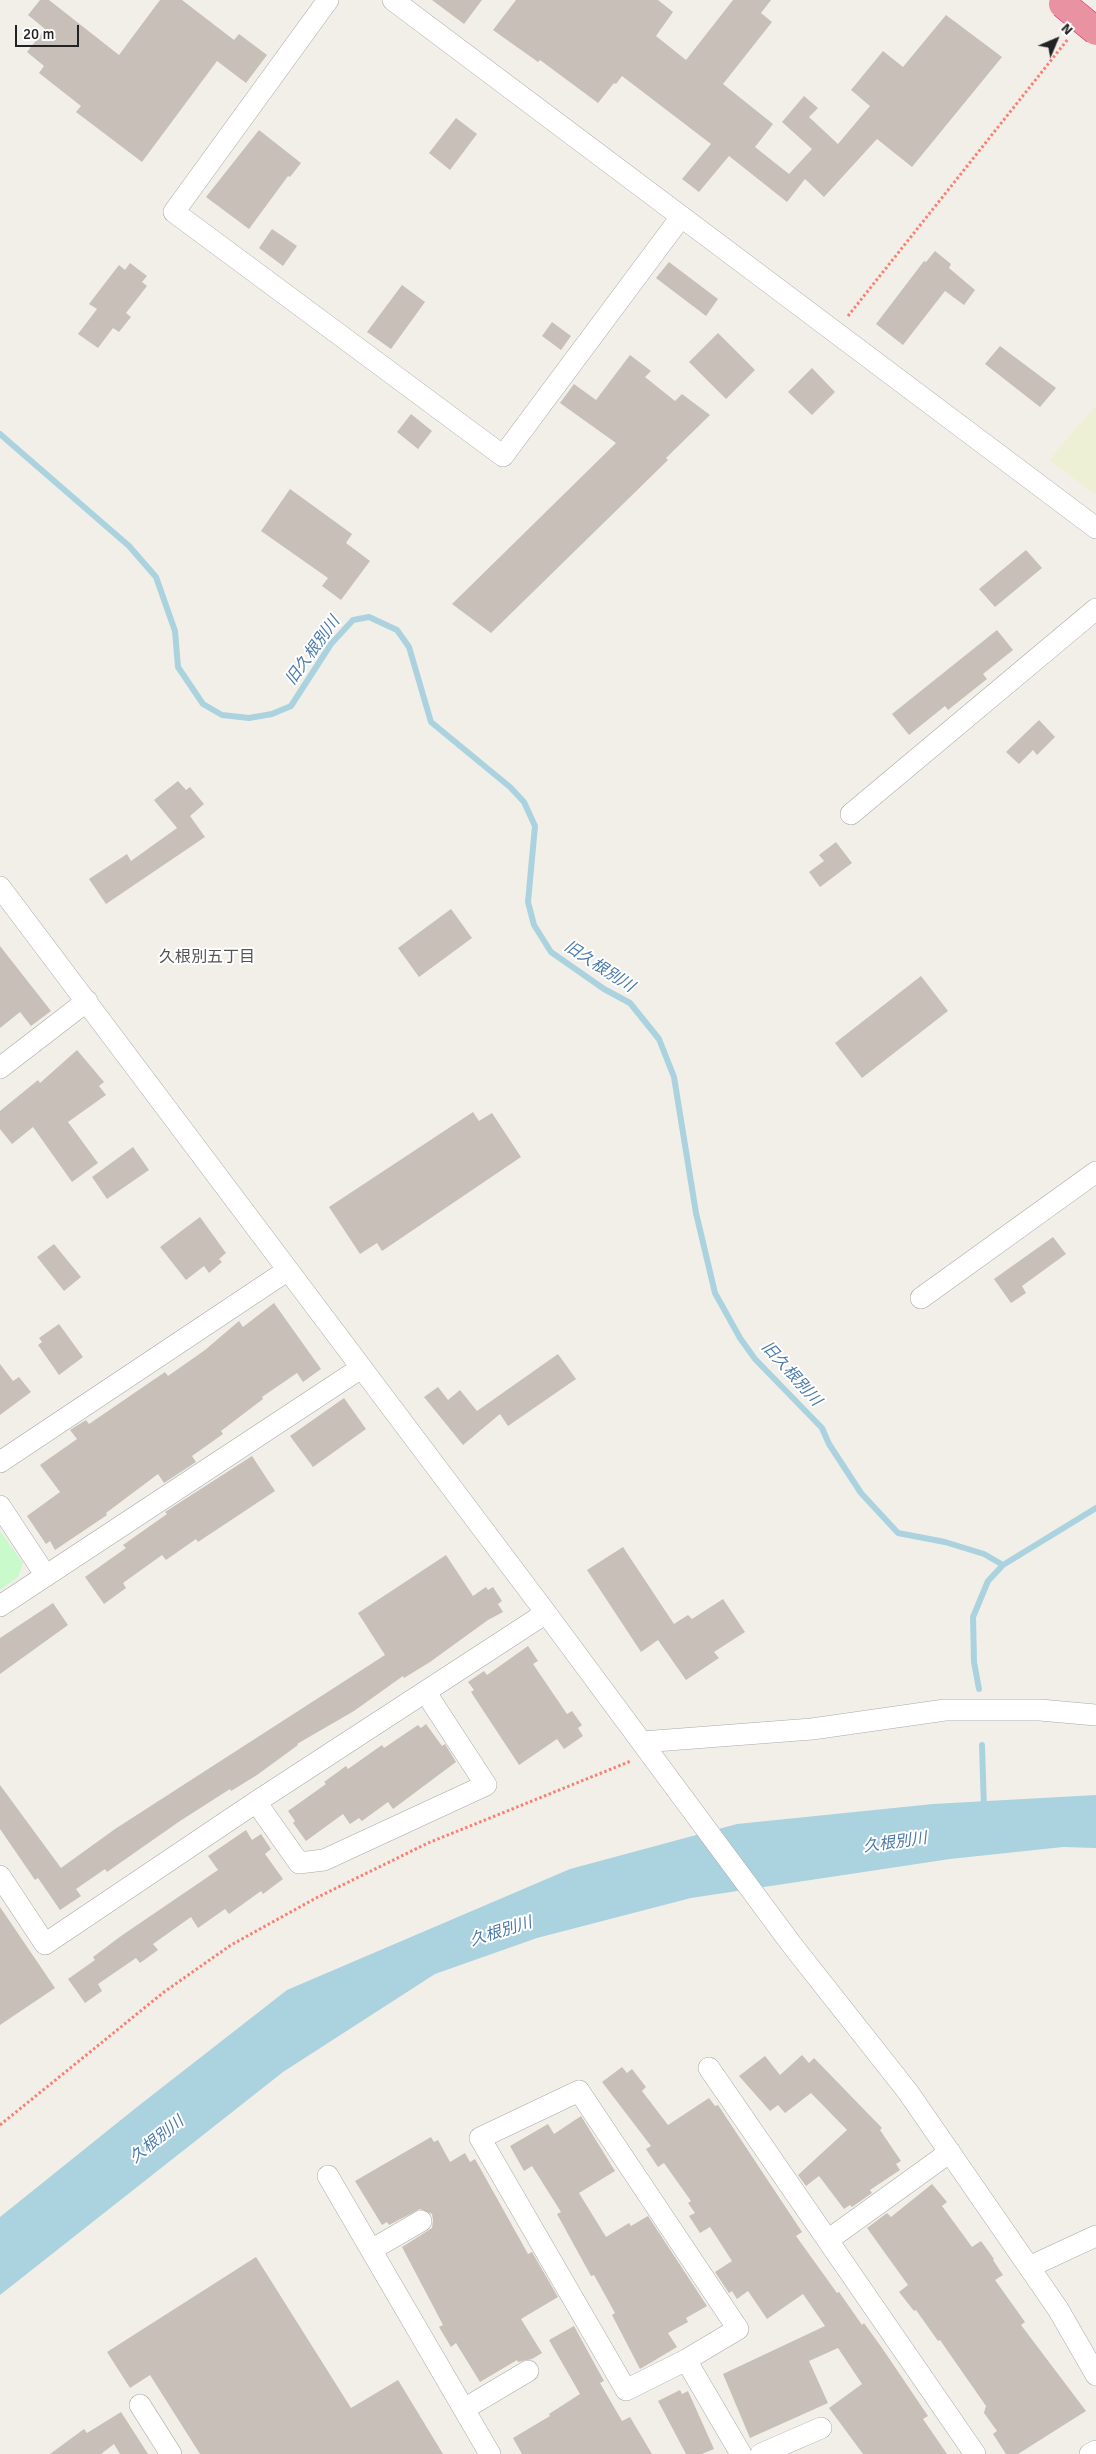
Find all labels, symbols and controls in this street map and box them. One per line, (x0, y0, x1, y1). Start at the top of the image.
scale bar (18, 15, 81, 47)
north arrow (1031, 15, 1081, 65)
text: N (1058, 20, 1076, 38)
text: 20 m (23, 25, 54, 43)
water label: 旧久根別川 (282, 613, 344, 689)
water label: 旧久根別川 (560, 937, 638, 997)
district label: 久根別五丁目 (159, 948, 255, 968)
water label: 旧久根別川 (757, 1338, 825, 1410)
water label: 久根別川 (862, 1829, 928, 1857)
water label: 久根別川 (468, 1913, 534, 1951)
water label: 久根別川 (126, 2112, 188, 2168)

